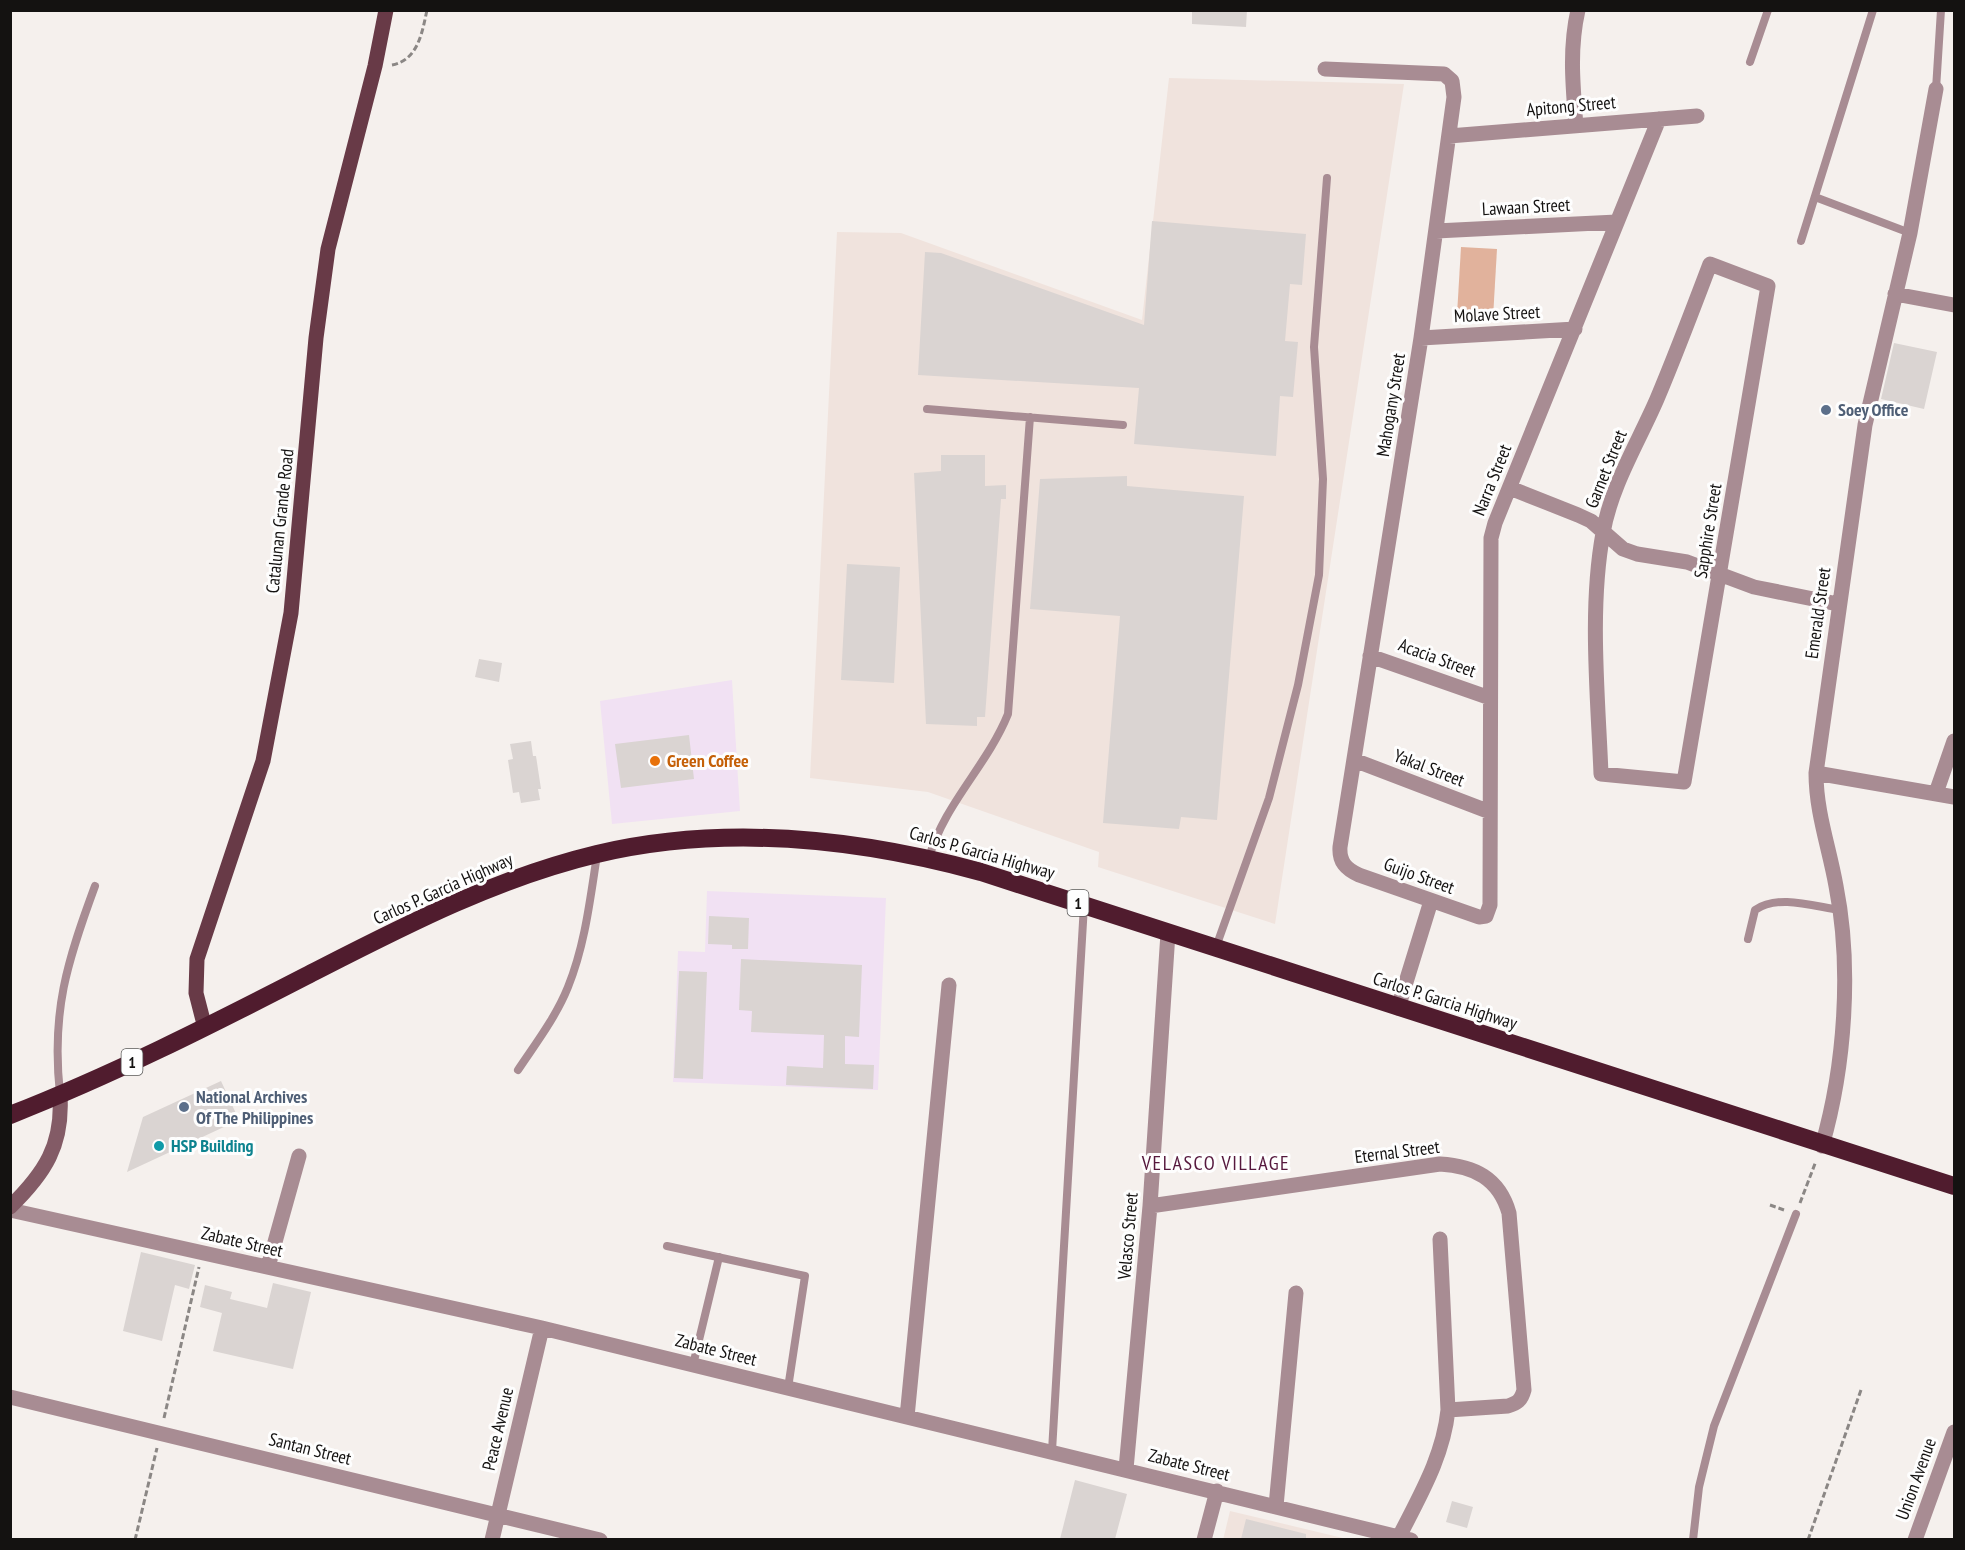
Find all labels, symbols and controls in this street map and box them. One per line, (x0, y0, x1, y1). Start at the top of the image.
street label: Apitong Street (1525, 90, 1617, 121)
street label: Lawaan Street (1481, 193, 1571, 220)
street label: Molave Street (1453, 300, 1541, 327)
street label: Mahogany Street (1371, 351, 1410, 458)
place label: Soey Office (1838, 398, 1909, 421)
marker: Soey Office (1819, 403, 1833, 417)
street label: Garnet Street (1579, 426, 1632, 511)
street label: Narra Street (1467, 441, 1516, 519)
street label: Catalunan Grande Road (260, 448, 299, 594)
street label: Sapphire Street (1689, 482, 1726, 580)
street label: Emerald Street (1800, 566, 1835, 660)
street label: Acacia Street (1395, 633, 1479, 682)
street label: Yakal Street (1391, 744, 1468, 792)
place label: Green Coffee (667, 749, 749, 772)
marker: Green Coffee (648, 754, 662, 768)
street label: Carlos P. Garcia Highway (907, 821, 1058, 884)
street label: Carlos P. Garcia Highway (369, 847, 516, 930)
street label: Guijo Street (1381, 852, 1458, 899)
road number: 1 (1068, 890, 1088, 916)
street label: Carlos P. Garcia Highway (1370, 966, 1520, 1035)
road number: 1 (122, 1049, 142, 1075)
place label: National Archives Of The Philippines (196, 1085, 313, 1129)
marker: National Archives Of The Philippines (177, 1100, 191, 1114)
place label: HSP Building (171, 1134, 254, 1157)
street label: Eternal Street (1353, 1135, 1441, 1168)
marker: HSP Building (152, 1139, 166, 1153)
district label: VELASCO VILLAGE (1141, 1150, 1290, 1176)
street label: Velasco Street (1112, 1191, 1143, 1281)
street label: Zabate Street (199, 1221, 285, 1262)
street label: Zabate Street (673, 1328, 759, 1371)
street label: Peace Avenue (477, 1385, 518, 1473)
street label: Santan Street (267, 1427, 354, 1470)
street label: Union Avenue (1890, 1435, 1941, 1523)
street label: Zabate Street (1146, 1443, 1232, 1486)

